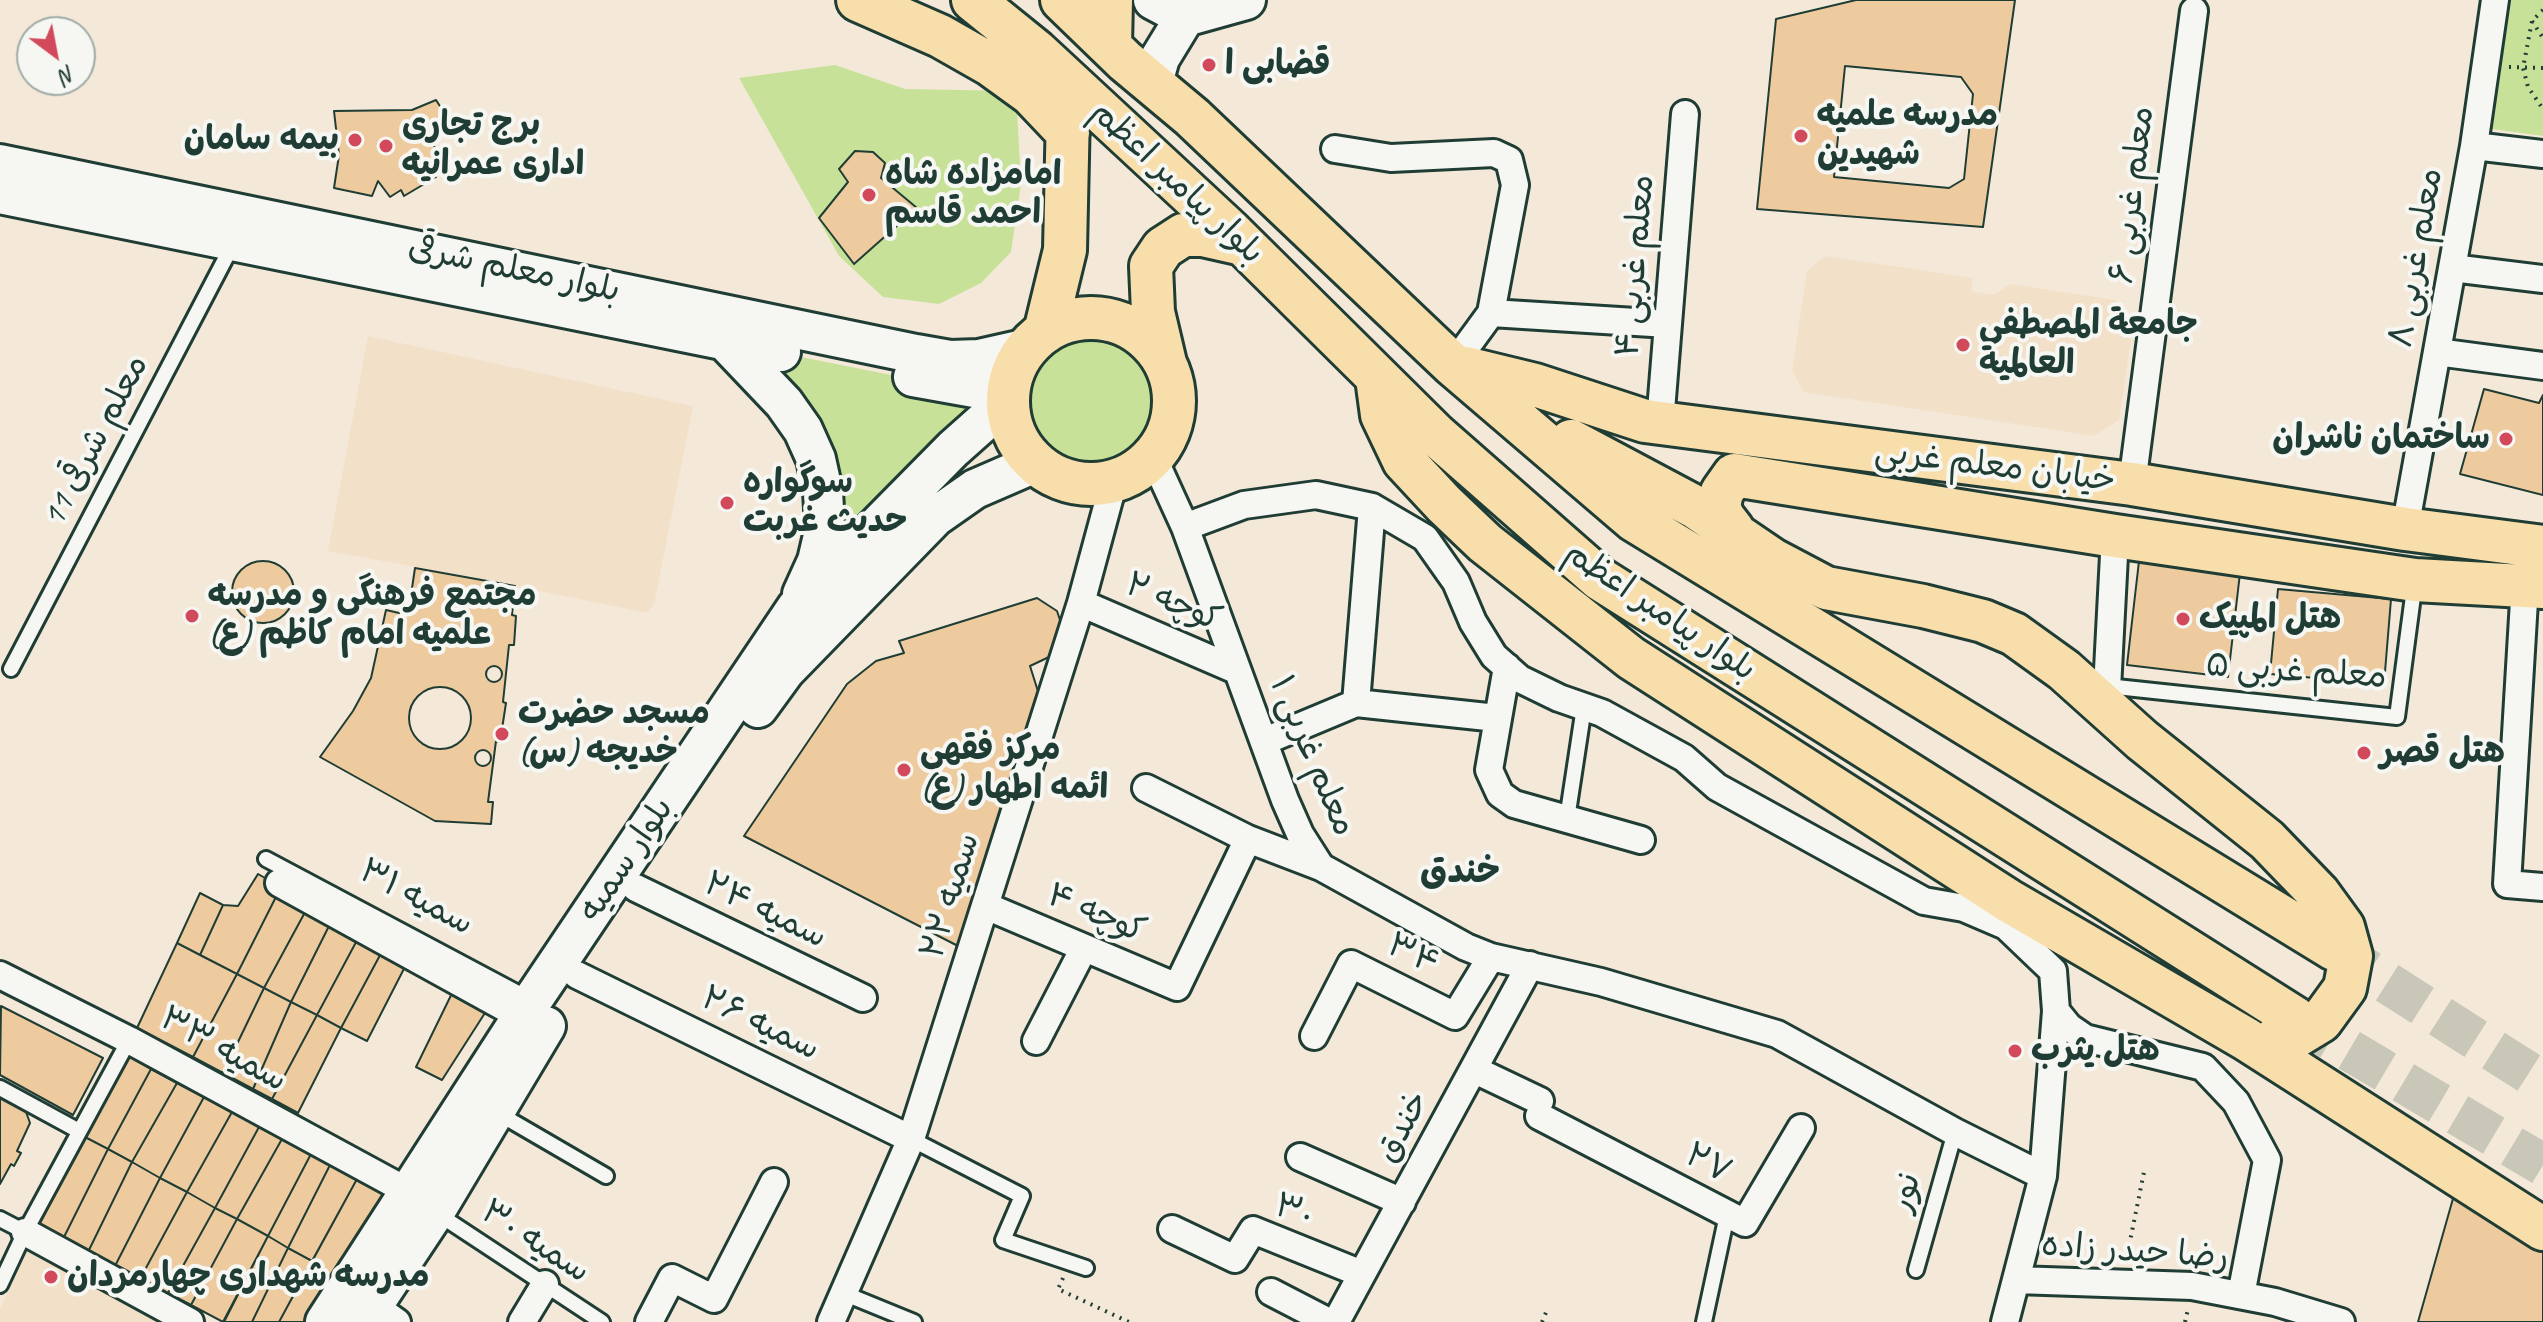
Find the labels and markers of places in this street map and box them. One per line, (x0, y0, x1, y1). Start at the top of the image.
place label: قضابی ا (1225, 45, 1331, 85)
marker: قضابی ا (1200, 56, 1218, 74)
place label: مدرسه علمیه شهیدین (1817, 96, 1998, 176)
place label: برج تجاری اداری عمرانیه (402, 106, 584, 186)
place label: بیمه سامان (184, 120, 339, 160)
marker: مدرسه علمیه شهیدین (1792, 127, 1810, 145)
marker: بیمه سامان (346, 131, 364, 149)
marker: برج تجاری اداری عمرانیه (377, 137, 395, 155)
place label: امامزاده شاه احمد قاسم (885, 155, 1062, 234)
marker: امامزاده شاه احمد قاسم (860, 186, 878, 204)
place label: جامعة المصطفی العالمیة (1979, 305, 2198, 384)
marker: جامعة المصطفی العالمیة (1954, 336, 1972, 354)
place label: ساختمان ناشران (2272, 419, 2490, 459)
marker: ساختمان ناشران (2497, 430, 2515, 448)
place label: سوگواره حدیث غربت (743, 463, 907, 542)
marker: سوگواره حدیث غربت (718, 494, 736, 512)
place label: مجتمع فرهنگی و مدرسه علمیه امام کاظم (ع) (208, 576, 536, 656)
place label: هتل المپیک (2199, 599, 2341, 639)
marker: مجتمع فرهنگی و مدرسه علمیه امام کاظم (ع) (183, 607, 201, 625)
marker: هتل المپیک (2174, 610, 2192, 628)
place label: مسجد حضرت خدیجه (س) (518, 694, 710, 774)
marker: مسجد حضرت خدیجه (س) (493, 725, 511, 743)
place label: مرکز فقهی ائمه اطهار (ع) (920, 730, 1108, 810)
place label: هتل قصر (2380, 733, 2505, 773)
marker: هتل قصر (2355, 744, 2373, 762)
marker: مرکز فقهی ائمه اطهار (ع) (895, 761, 913, 779)
place label: هتل یثرب (2031, 1031, 2160, 1071)
marker: هتل یثرب (2006, 1042, 2024, 1060)
place label: مدرسه شهداری چهارمردان (67, 1257, 430, 1297)
marker: مدرسه شهداری چهارمردان (42, 1268, 60, 1286)

